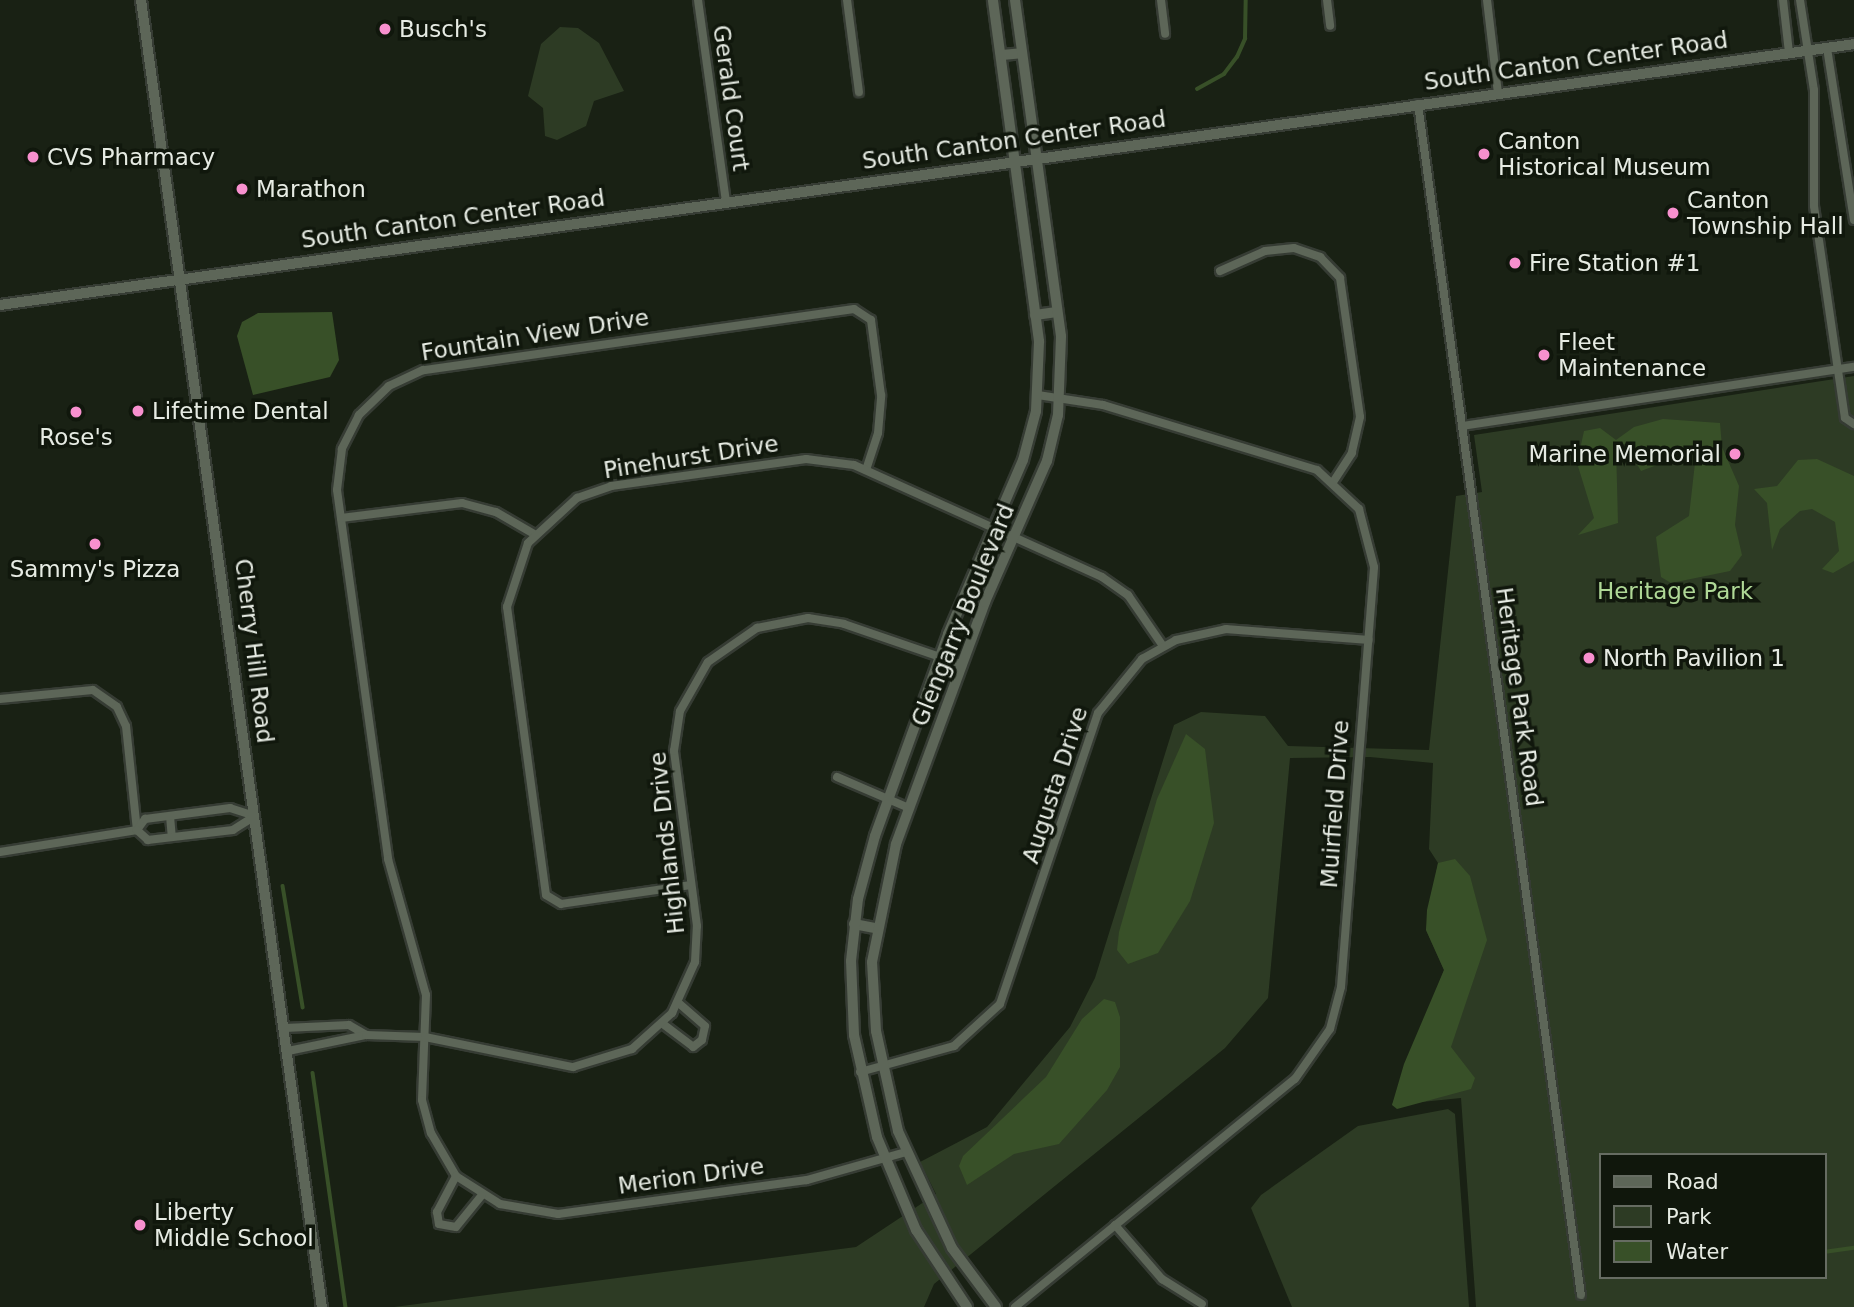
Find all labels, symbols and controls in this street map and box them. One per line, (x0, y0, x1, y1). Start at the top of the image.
place label: Busch's (399, 15, 487, 43)
marker: Busch's (377, 21, 393, 37)
street label: Gerald Court (707, 23, 755, 173)
street label: South Canton Center Road (1422, 26, 1730, 96)
street label: South Canton Center Road (860, 105, 1168, 175)
place label: Canton Historical Museum (1498, 127, 1711, 181)
place label: CVS Pharmacy (47, 143, 215, 171)
marker: Canton Historical Museum (1476, 146, 1492, 162)
marker: CVS Pharmacy (25, 149, 41, 165)
place label: Marathon (256, 175, 366, 203)
marker: Marathon (234, 181, 250, 197)
street label: South Canton Center Road (299, 184, 607, 254)
place label: Canton Township Hall (1687, 186, 1844, 240)
marker: Canton Township Hall (1665, 205, 1681, 221)
place label: Fire Station #1 (1529, 249, 1700, 277)
marker: Fire Station #1 (1507, 255, 1523, 271)
street label: Fountain View Drive (419, 303, 651, 367)
place label: Fleet Maintenance (1558, 328, 1706, 382)
marker: Fleet Maintenance (1536, 347, 1552, 363)
place label: Lifetime Dental (152, 397, 329, 425)
marker: Lifetime Dental (130, 403, 146, 419)
marker: Rose's (68, 404, 84, 420)
place label: Rose's (39, 423, 113, 451)
street label: Pinehurst Drive (602, 430, 780, 484)
place label: Marine Memorial (1528, 440, 1721, 468)
marker: Marine Memorial (1727, 446, 1743, 462)
street label: Glengarry Boulevard (906, 500, 1020, 730)
marker: Sammy's Pizza (87, 536, 103, 552)
place label: Sammy's Pizza (10, 555, 180, 583)
street label: Cherry Hill Road (229, 557, 279, 745)
park label: Heritage Park (1597, 577, 1753, 605)
street label: Heritage Park Road (1490, 586, 1548, 808)
place label: North Pavilion 1 (1603, 644, 1785, 672)
marker: North Pavilion 1 (1581, 650, 1597, 666)
street label: Augusta Drive (1017, 703, 1093, 867)
street label: Muirfield Drive (1315, 719, 1355, 889)
street label: Highlands Drive (644, 750, 690, 936)
street label: Merion Drive (616, 1152, 766, 1200)
legend (1598, 1153, 1826, 1279)
text: Road (1666, 1170, 1719, 1194)
place label: Liberty Middle School (154, 1198, 314, 1252)
text: Park (1666, 1205, 1711, 1229)
marker: Liberty Middle School (132, 1217, 148, 1233)
text: Water (1666, 1240, 1728, 1264)

